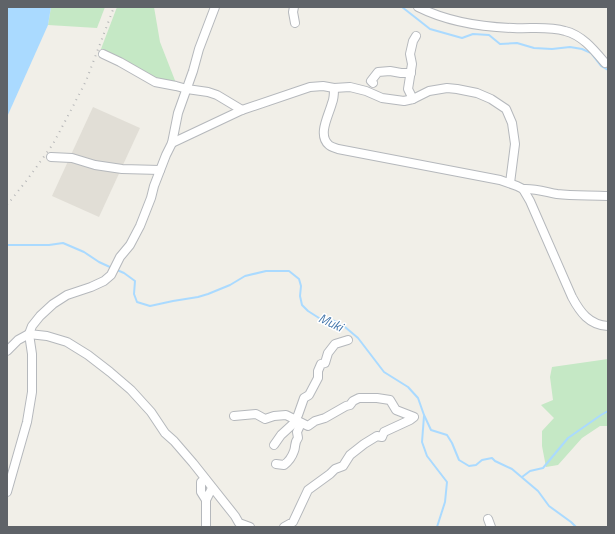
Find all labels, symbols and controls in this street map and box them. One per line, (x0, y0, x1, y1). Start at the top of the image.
water label: Muki (315, 308, 348, 337)

